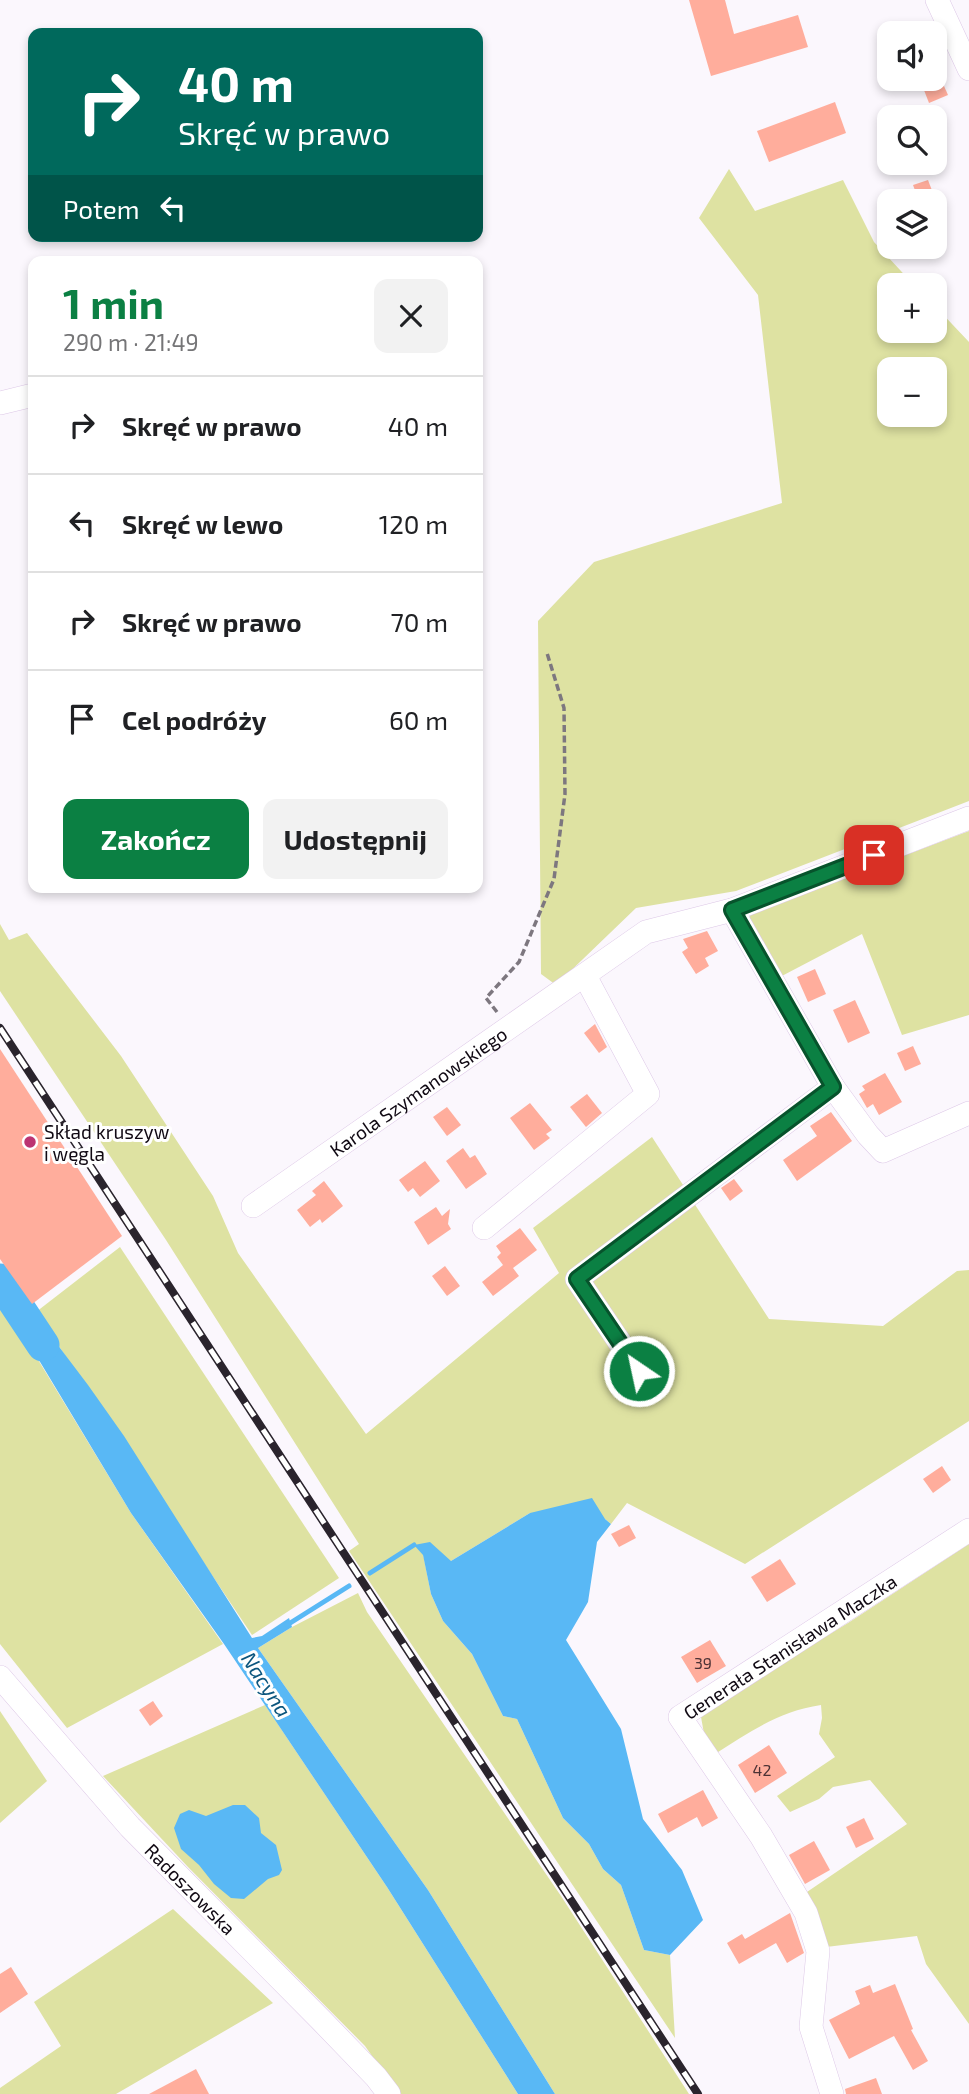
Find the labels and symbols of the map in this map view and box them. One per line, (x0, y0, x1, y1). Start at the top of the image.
pin (844, 825, 904, 885)
street label: Karola Szymanowskiego (325, 1021, 511, 1161)
place label: Skład kruszyw i węgla (44, 1120, 170, 1165)
marker: Skład kruszyw i węgla (22, 1134, 38, 1150)
position arrow (602, 1334, 676, 1408)
street label: Generała Stanisława Maczka (679, 1569, 900, 1723)
water label: Nacyna (236, 1647, 297, 1722)
house number: 39 (694, 1653, 712, 1672)
house number: 42 (753, 1760, 771, 1779)
street label: Radoszowska (141, 1838, 241, 1939)

